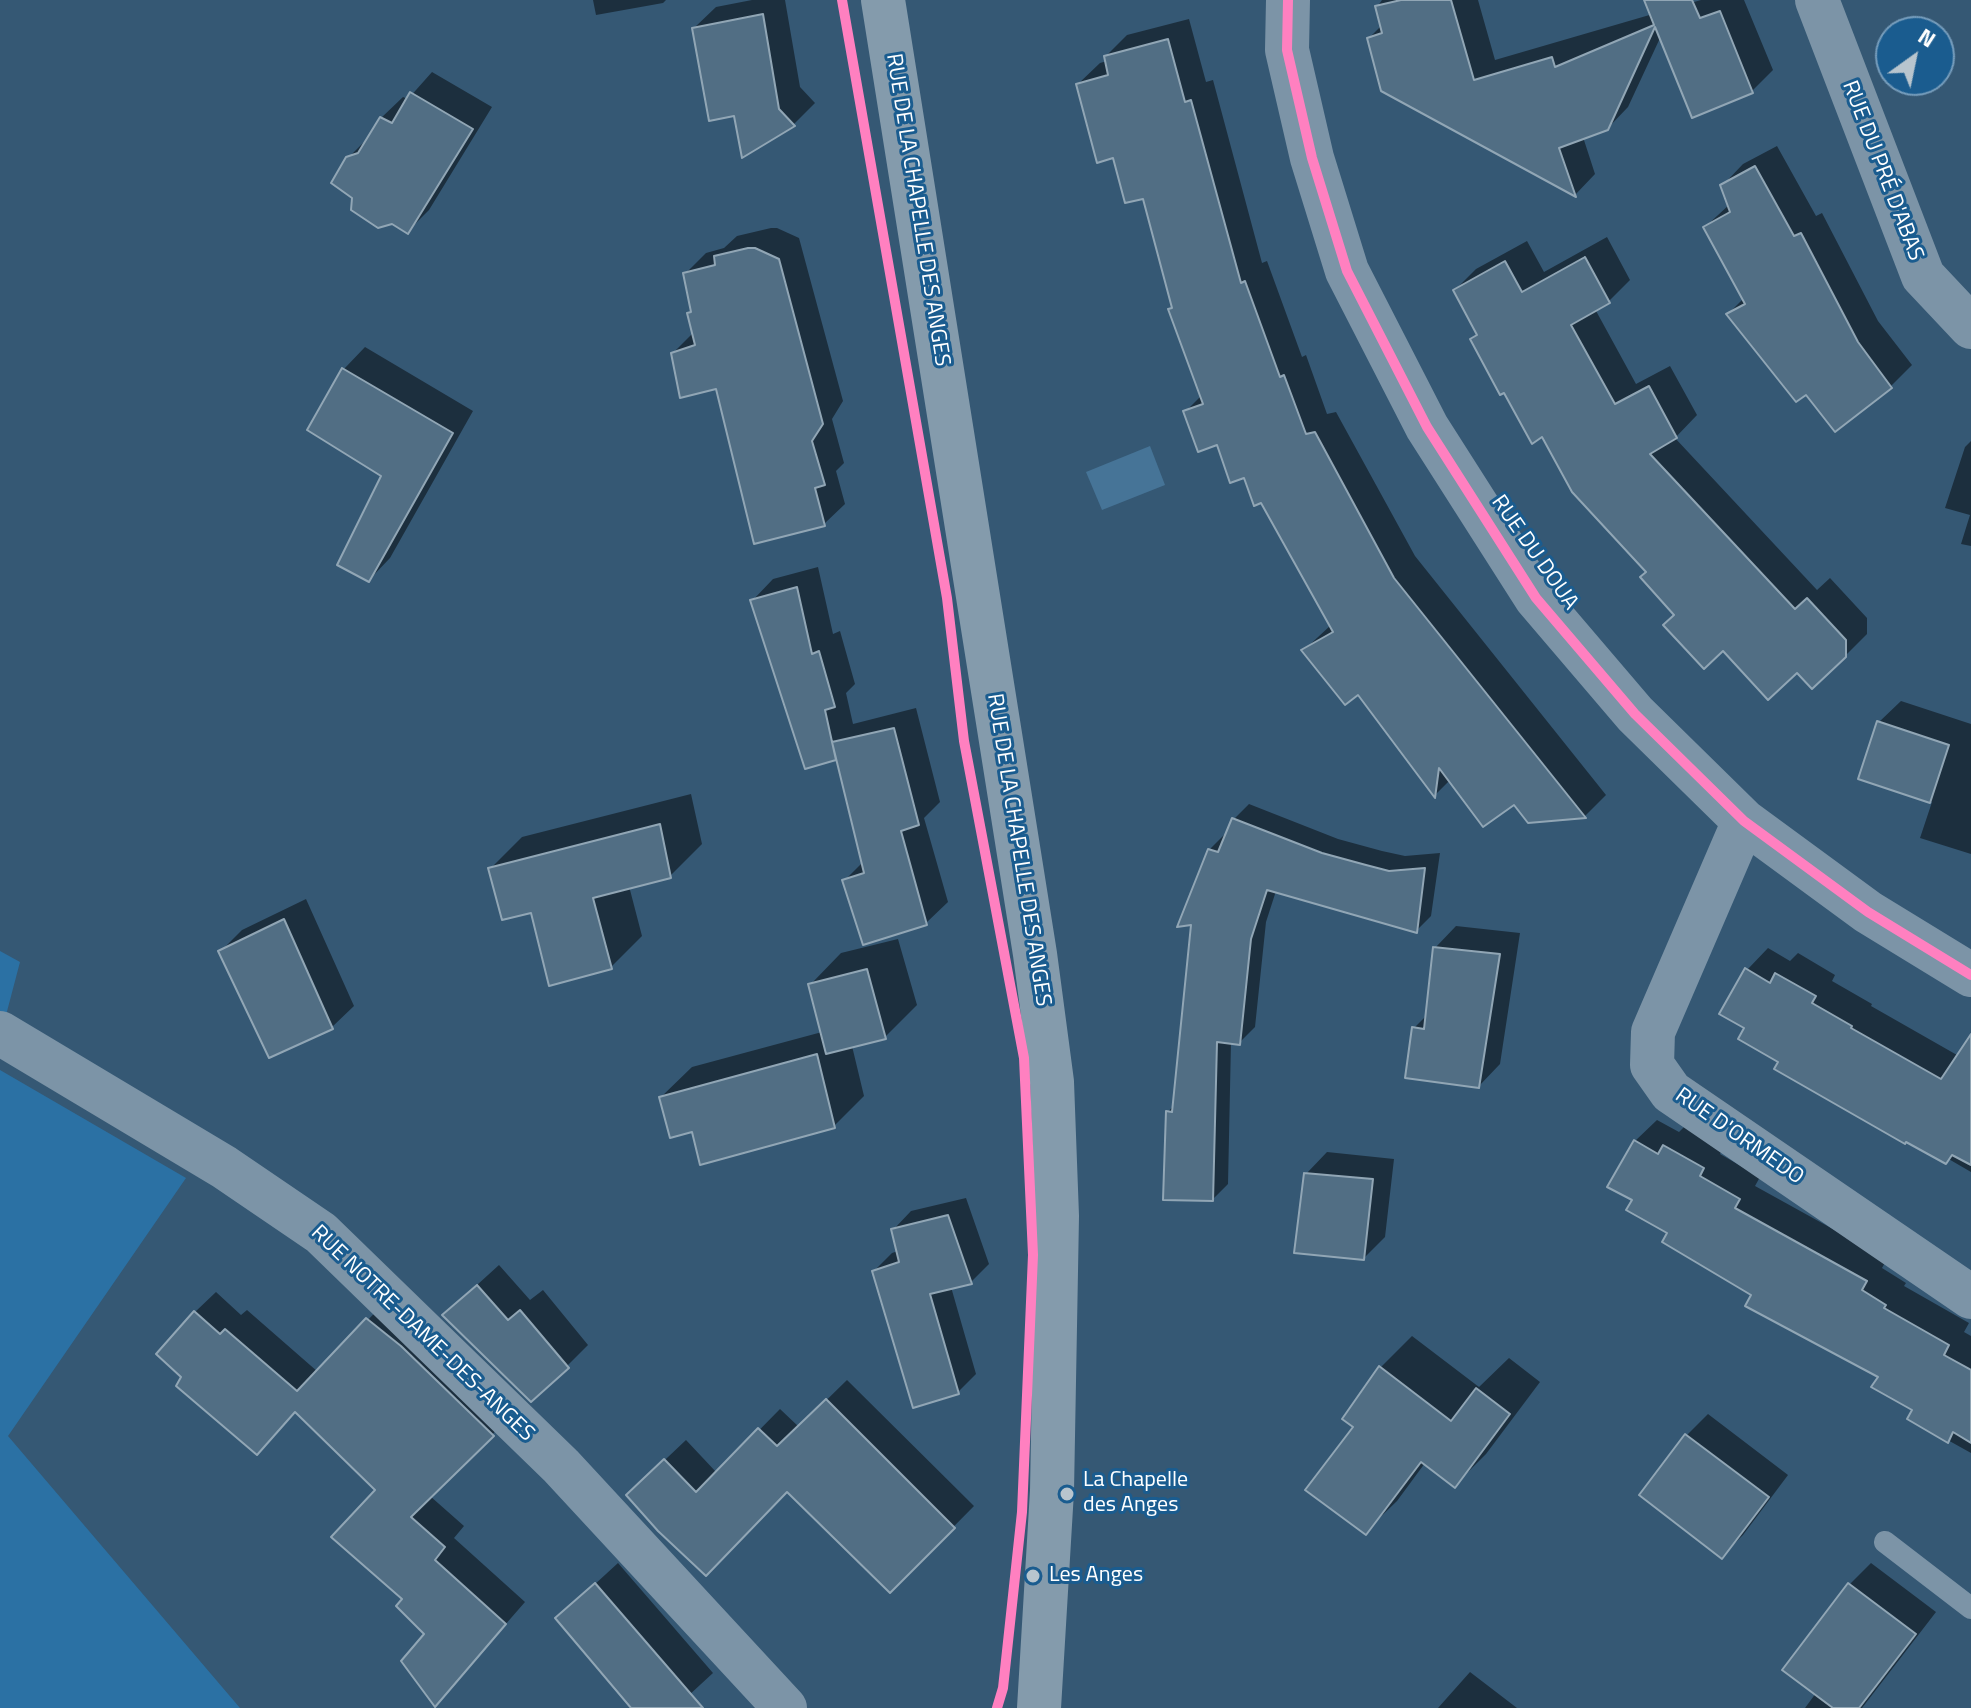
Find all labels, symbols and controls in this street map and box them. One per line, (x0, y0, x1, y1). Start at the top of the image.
north arrow (1875, 16, 1955, 96)
text: N (1911, 19, 1943, 56)
street label: RUE DE LA CHAPELLE DES ANGES (879, 52, 955, 368)
street label: RUE DU PRÉ D'ABAS (1836, 77, 1928, 265)
street label: RUE DU DOUA (1485, 491, 1583, 615)
street label: RUE DE LA CHAPELLE DES ANGES (980, 692, 1056, 1008)
street label: RUE D'ORMEDO (1670, 1083, 1808, 1191)
street label: RUE NOTRE-DAME-DES-ANGES (305, 1220, 539, 1448)
place label: La Chapelle des Anges (1083, 1468, 1188, 1520)
marker: La Chapelle des Anges (1058, 1485, 1076, 1503)
place label: Les Anges (1049, 1563, 1143, 1589)
marker: Les Anges (1024, 1567, 1042, 1585)

